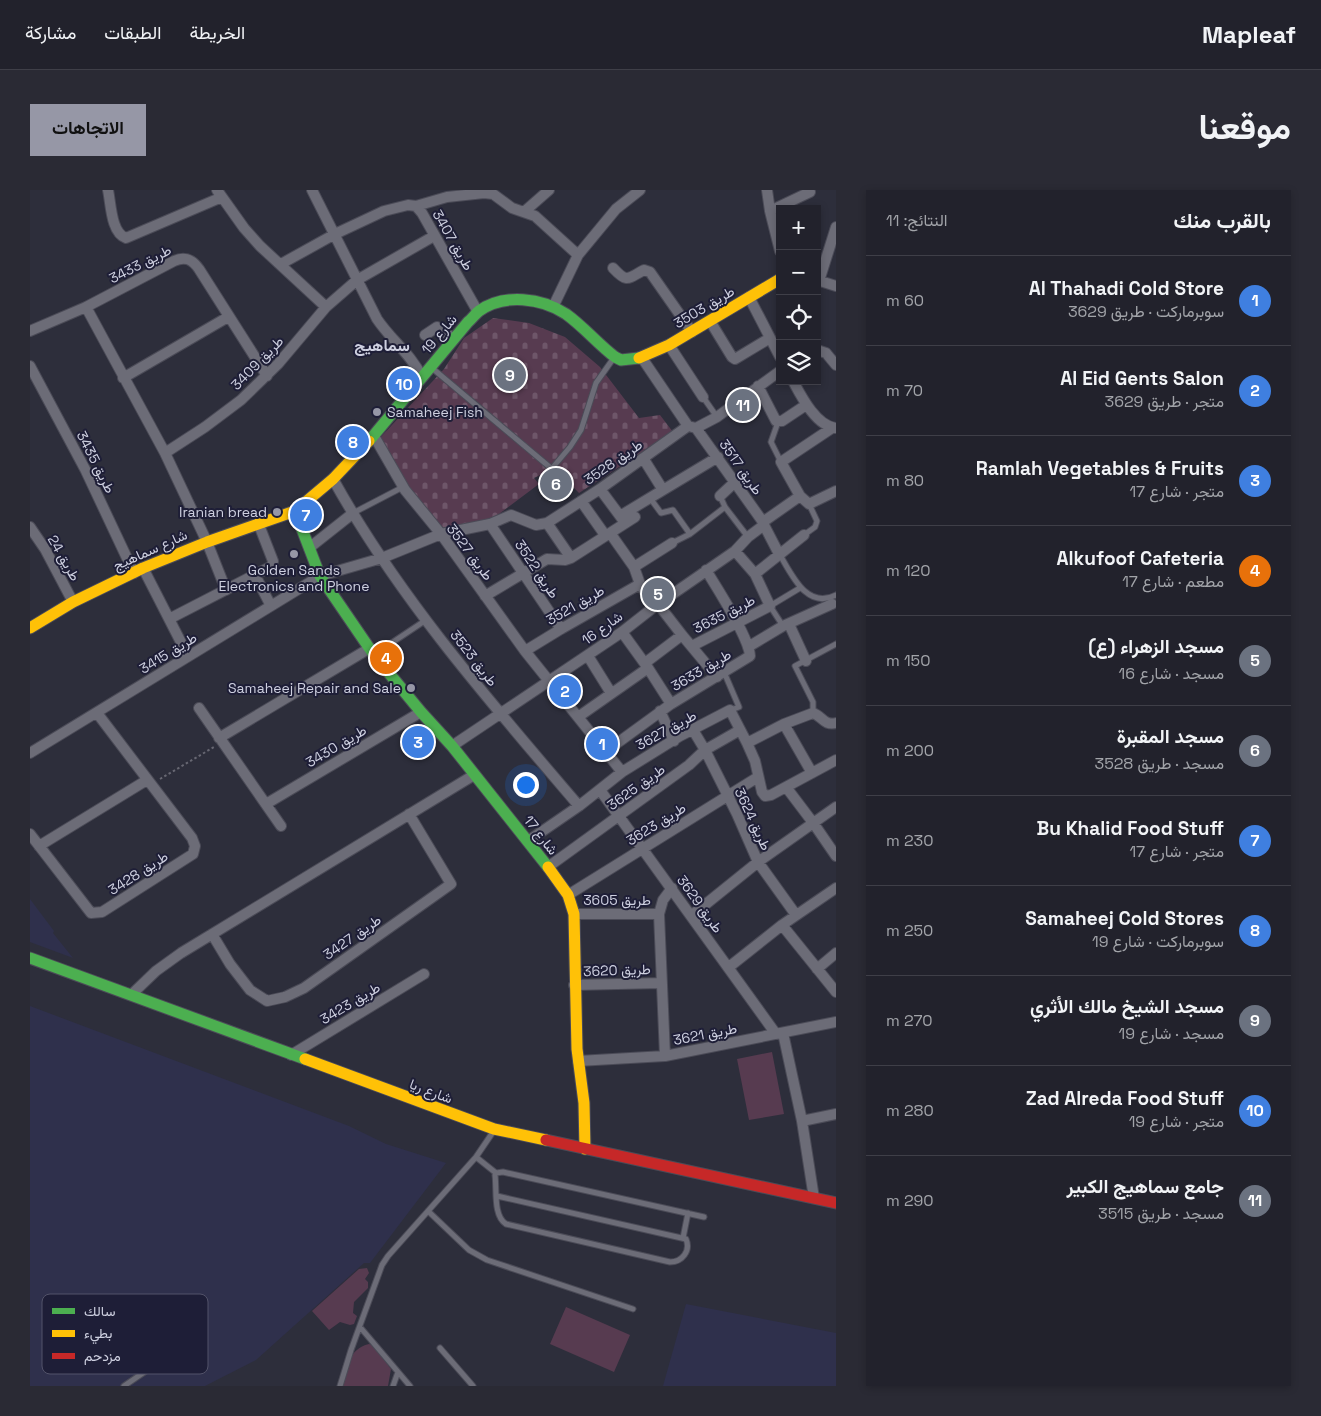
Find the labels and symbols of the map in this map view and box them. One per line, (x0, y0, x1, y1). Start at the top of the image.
street label: طريق 3407 (428, 206, 478, 274)
street label: طريق 3433 (106, 241, 174, 287)
street label: طريق 3503 (670, 282, 738, 332)
street label: شارع 19 (417, 311, 462, 359)
street label: طريق 3409 (227, 332, 287, 394)
district label: سماهيج (354, 335, 410, 357)
pin: 9 (494, 356, 526, 394)
pin: 10 (388, 365, 420, 403)
pin: 11 (727, 386, 759, 424)
place label: Samaheej Fish (387, 403, 483, 421)
marker: Samaheej Fish (371, 406, 383, 418)
pin: 8 (337, 423, 369, 461)
street label: طريق 3435 (73, 428, 119, 496)
street label: طريق 3528 (580, 435, 646, 489)
street label: طريق 3517 (715, 436, 767, 498)
pin: 6 (540, 465, 572, 503)
pin: 7 (290, 496, 322, 534)
place label: Iranian bread (179, 503, 267, 521)
marker: Iranian bread (271, 506, 283, 518)
street label: طريق 3527 (443, 520, 497, 584)
street label: شارع سماهيج (110, 526, 191, 576)
street label: طريق 24 (44, 532, 84, 584)
street label: طريق 3522 (511, 536, 563, 602)
marker: Golden Sands Electronics and Phone (288, 548, 300, 560)
place label: Golden Sands Electronics and Phone (219, 561, 369, 595)
pin: 5 (642, 575, 674, 613)
street label: طريق 3521 (543, 581, 607, 629)
street label: طريق 3635 (690, 591, 758, 637)
street label: شارع 16 (578, 607, 627, 650)
street label: طريق 3523 (446, 626, 502, 690)
street label: طريق 3415 (136, 628, 200, 678)
pin: 4 (370, 639, 402, 677)
street label: طريق 3633 (668, 645, 734, 695)
pin: 2 (549, 672, 581, 710)
place label: Samaheej Repair and Sale (228, 679, 401, 697)
marker: Samaheej Repair and Sale (405, 682, 417, 694)
street label: طريق 3627 (633, 706, 699, 754)
street label: طريق 3430 (302, 721, 370, 771)
pin: 3 (402, 723, 434, 761)
pin: 1 (586, 725, 618, 763)
street label: طريق 3625 (604, 760, 668, 814)
your location (513, 772, 539, 798)
street label: طريق 3624 (731, 785, 775, 853)
street label: طريق 3623 (623, 799, 689, 849)
street label: شارع 17 (518, 812, 562, 860)
street label: طريق 3428 (105, 847, 171, 899)
street label: طريق 3629 (673, 872, 727, 936)
street label: طريق 3605 (583, 891, 651, 909)
street label: طريق 3427 (320, 910, 384, 964)
street label: طريق 3620 (583, 960, 651, 980)
street label: طريق 3423 (317, 978, 383, 1028)
street label: طريق 3621 (672, 1019, 738, 1049)
street label: شارع ريا (406, 1075, 455, 1109)
legend (42, 1294, 208, 1374)
text: سالك (84, 1302, 115, 1320)
text: بطيء (84, 1324, 112, 1345)
text: مزدحم (84, 1347, 121, 1365)

